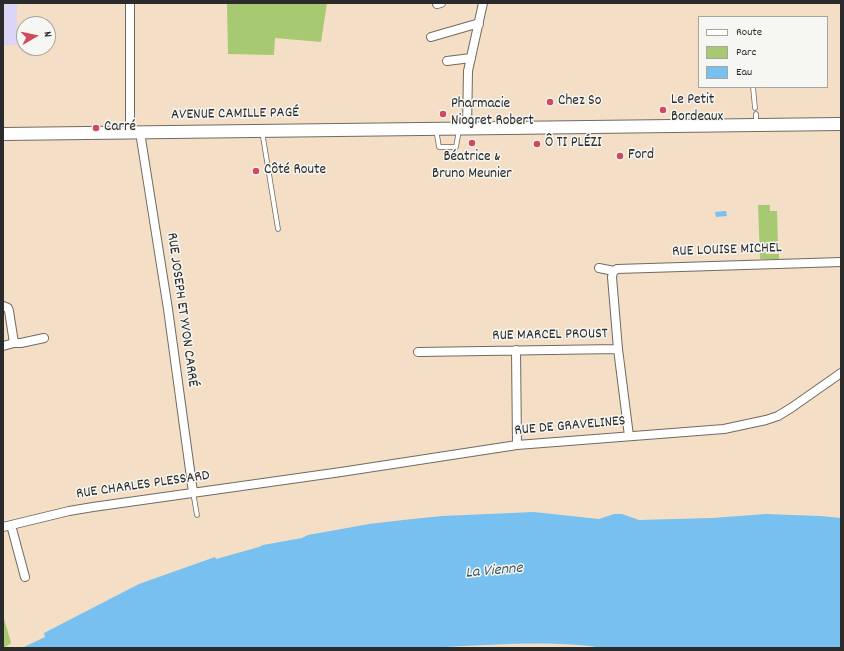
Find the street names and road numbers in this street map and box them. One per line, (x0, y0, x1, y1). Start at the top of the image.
street label: AVENUE CAMILLE PAGÉ (171, 105, 299, 125)
street label: RUE JOSEPH ET YVON CARRÉ (161, 232, 201, 388)
street label: RUE LOUISE MICHEL (672, 240, 782, 262)
street label: RUE MARCEL PROUST (492, 326, 608, 346)
street label: RUE DE GRAVELINES (514, 413, 626, 441)
street label: RUE CHARLES PLESSARD (75, 468, 211, 504)

